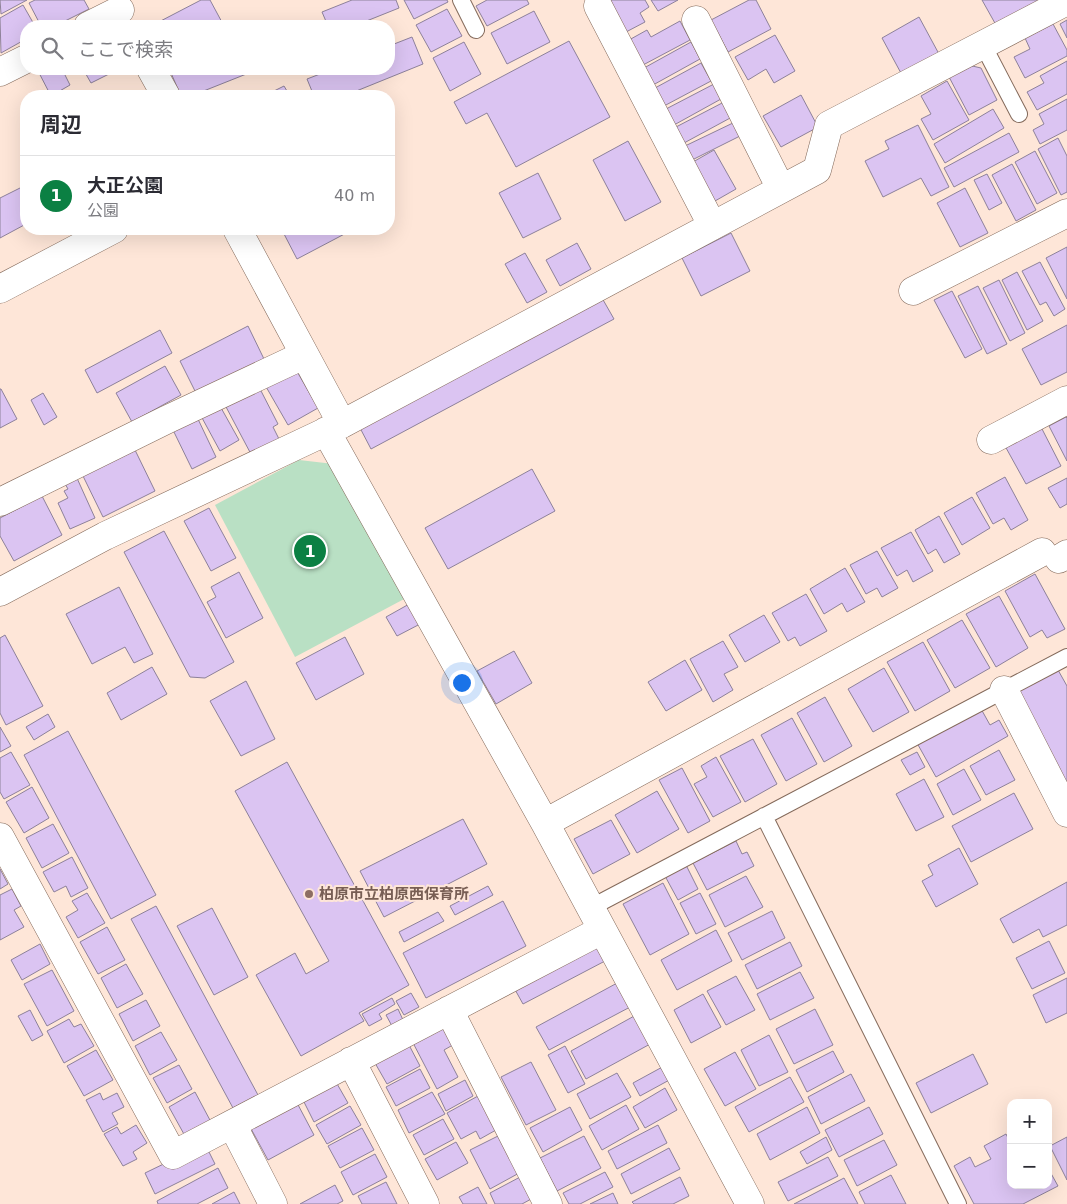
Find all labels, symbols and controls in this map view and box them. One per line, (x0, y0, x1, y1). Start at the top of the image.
search box (20, 20, 395, 75)
icon: search (38, 34, 66, 62)
text: ここで検索 (78, 38, 173, 60)
text: 周辺 (40, 113, 82, 137)
text: 大正公園 (87, 174, 163, 196)
text: 1 (50, 186, 62, 205)
text: 40 m (334, 186, 375, 205)
text: 公園 (87, 201, 119, 220)
pin: 1 (294, 532, 326, 570)
your location (449, 670, 475, 696)
place label: 柏原市立柏原西保育所 (319, 885, 469, 903)
marker: 柏原市立柏原西保育所 (303, 888, 315, 900)
map controls (1007, 1099, 1052, 1189)
button: + (1007, 1099, 1052, 1144)
button: − (1007, 1144, 1052, 1189)

